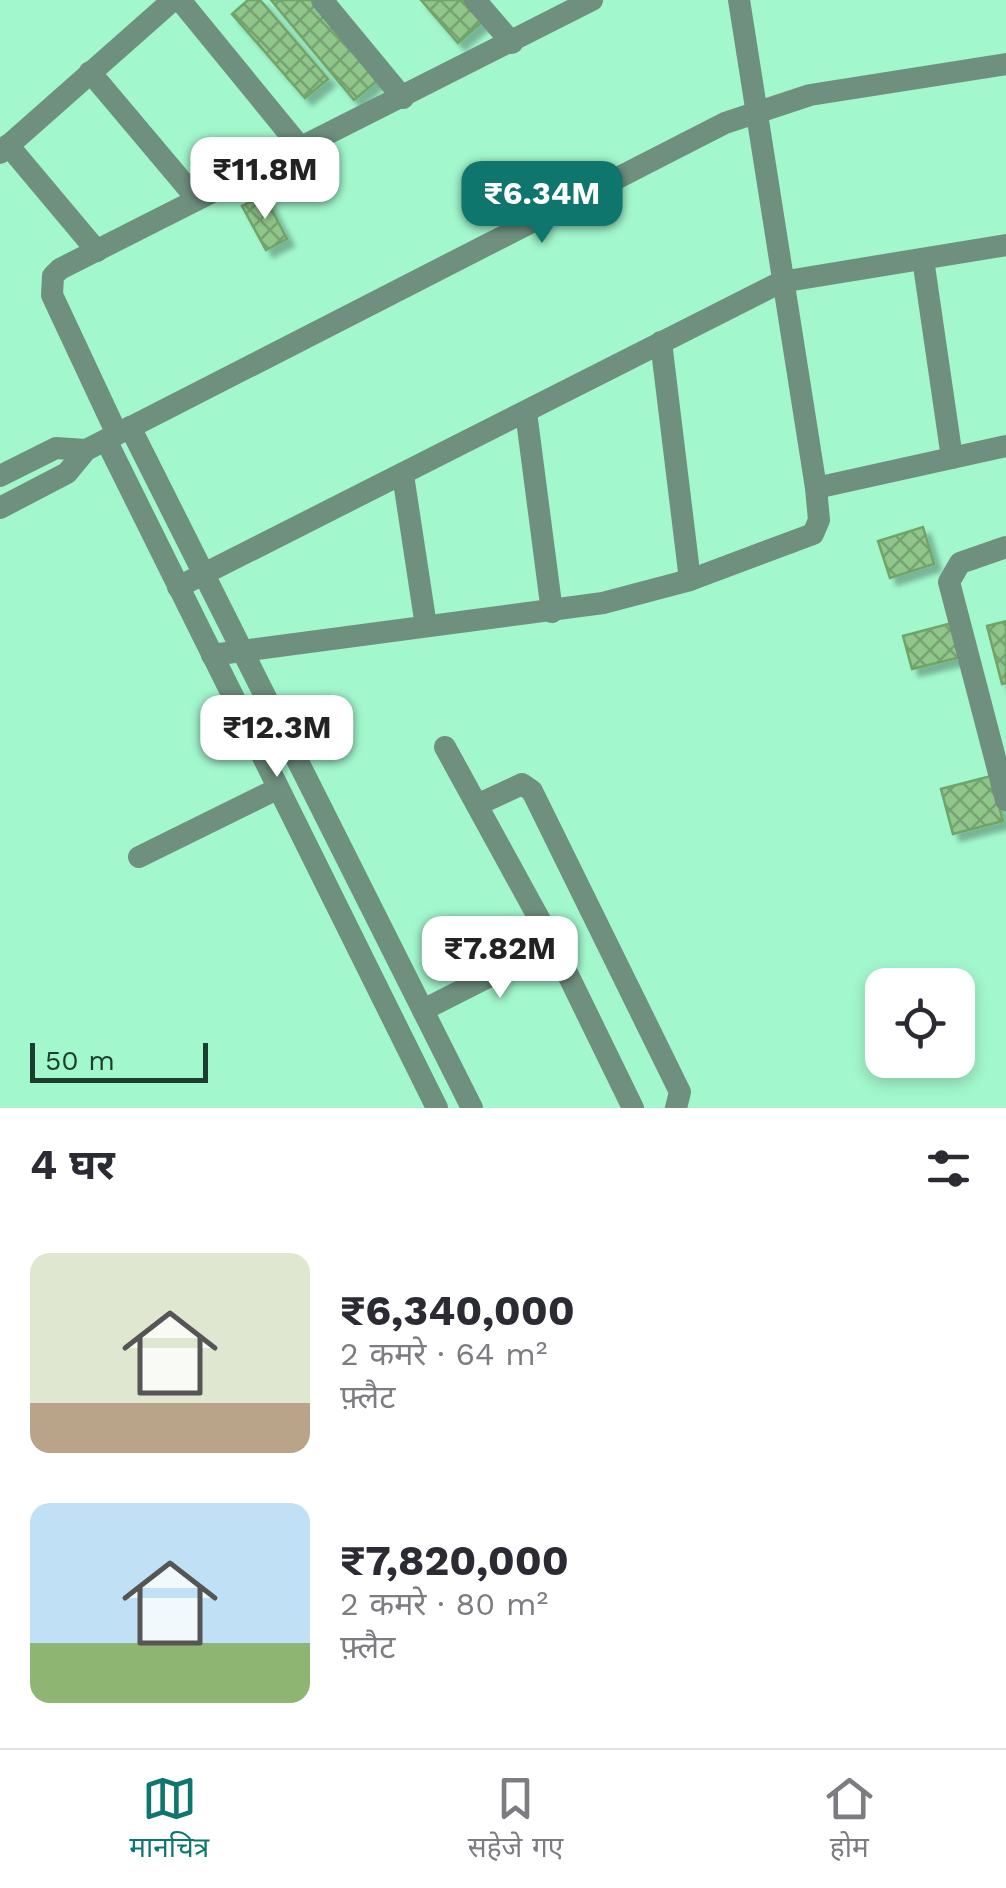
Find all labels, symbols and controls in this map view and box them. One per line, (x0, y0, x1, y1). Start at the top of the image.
pin: ₹11.8M (184, 137, 346, 222)
text: ₹11.8M (212, 150, 318, 188)
pin: ₹6.34M (461, 161, 623, 246)
text: ₹6.34M (484, 174, 601, 212)
pin: ₹12.3M (196, 695, 358, 780)
text: ₹12.3M (222, 708, 332, 746)
pin: ₹7.82M (419, 916, 581, 1001)
text: ₹7.82M (444, 929, 556, 967)
map controls (865, 968, 975, 1078)
button: locate (865, 968, 975, 1078)
scale bar (30, 1038, 208, 1082)
text: 50 m (45, 1044, 115, 1077)
text: 4 घर (30, 1140, 115, 1189)
icon: filters (921, 1141, 976, 1196)
text: ₹6,340,000 (340, 1286, 575, 1335)
icon: home (110, 1293, 230, 1413)
text: 2 कमरे · 64 m² (340, 1335, 548, 1373)
text: फ़्लैट (340, 1378, 395, 1416)
text: ₹7,820,000 (340, 1536, 569, 1585)
icon: home (110, 1543, 230, 1663)
text: 2 कमरे · 80 m² (340, 1585, 548, 1623)
text: फ़्लैट (340, 1628, 395, 1666)
tab: मानचित्र (129, 1771, 209, 1868)
tab: सहेजे गए (468, 1771, 563, 1868)
tab: होम (822, 1771, 877, 1868)

